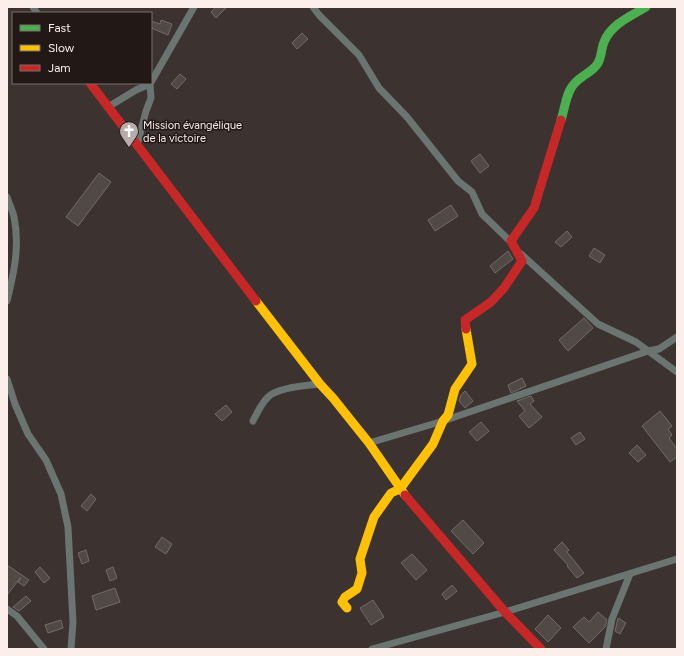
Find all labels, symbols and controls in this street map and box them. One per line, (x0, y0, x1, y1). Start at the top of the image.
legend (12, 12, 152, 84)
text: Fast (48, 21, 71, 35)
text: Slow (48, 41, 75, 55)
text: Jam (48, 61, 71, 75)
place label: Mission évangélique de la victoire (143, 119, 242, 145)
church icon: Mission évangélique de la victoire (118, 120, 140, 148)

